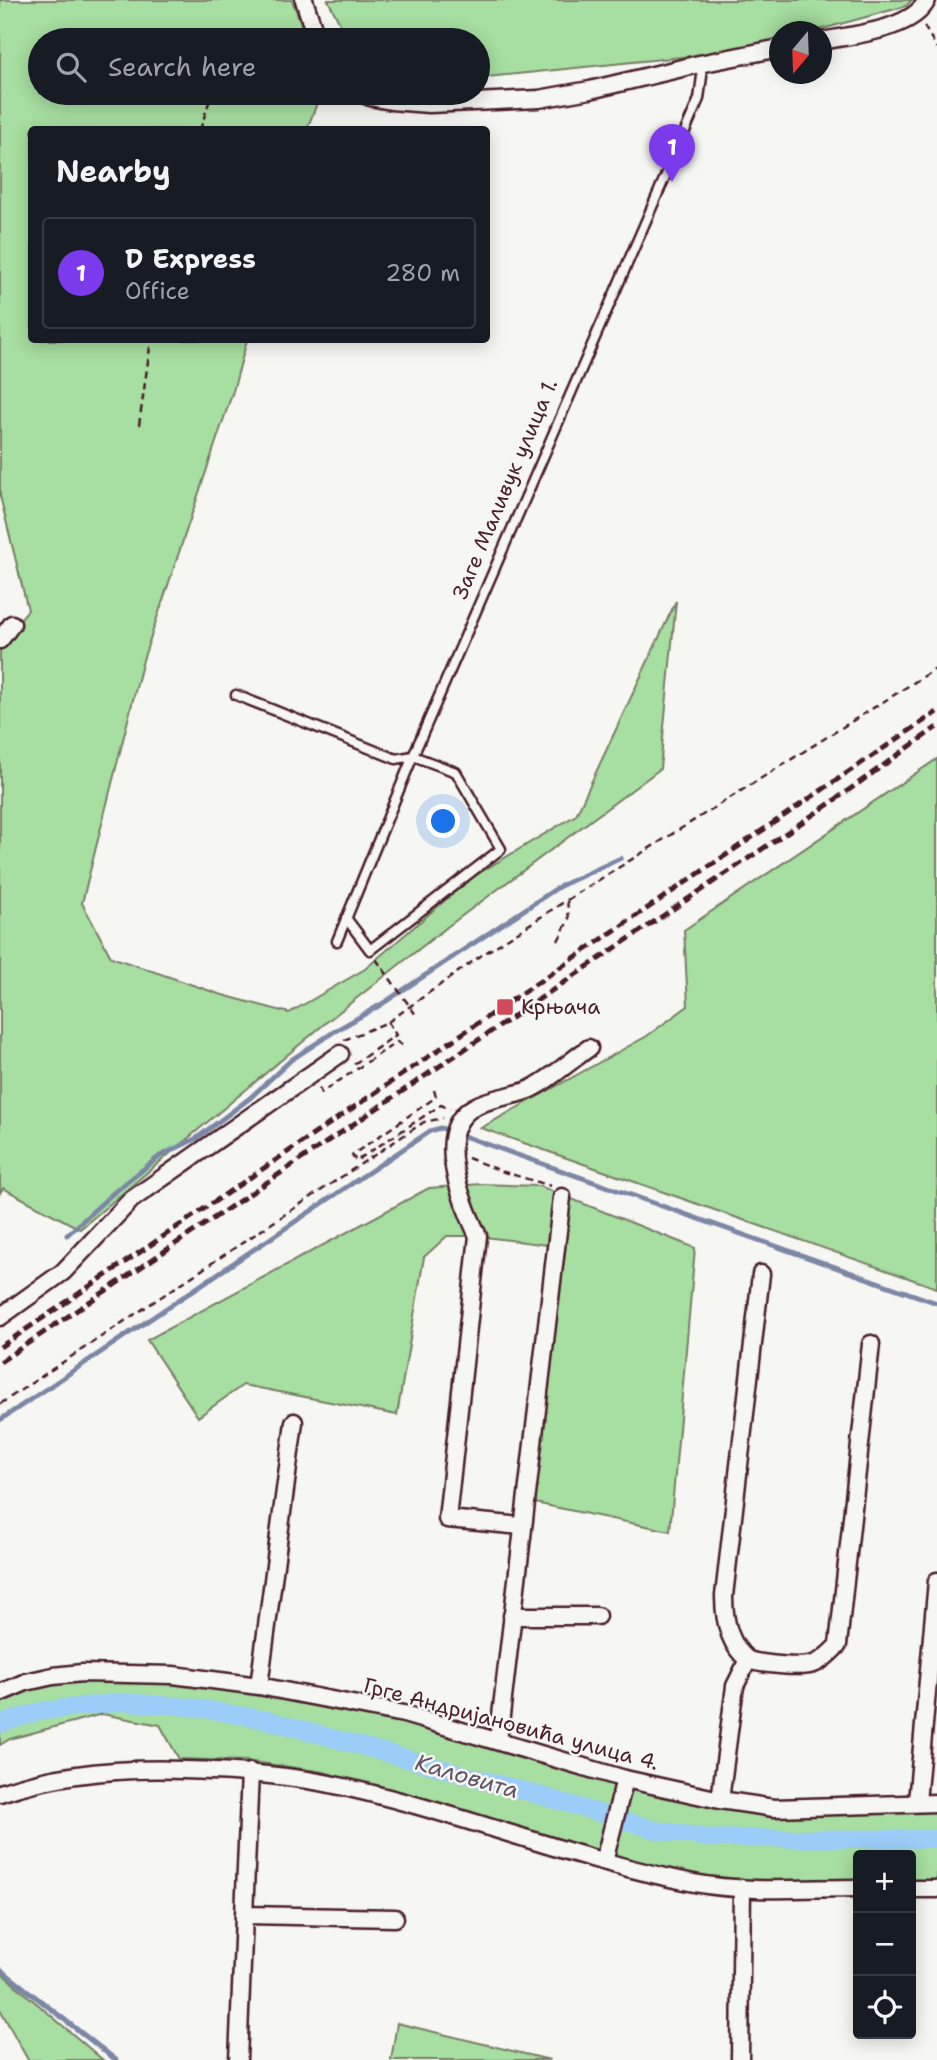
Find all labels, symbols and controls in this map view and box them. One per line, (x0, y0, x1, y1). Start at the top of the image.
north arrow (769, 21, 832, 84)
search box (28, 28, 490, 105)
icon: search (52, 48, 90, 86)
text: Search here (108, 49, 257, 84)
pin: 1 (649, 124, 695, 182)
text: Nearby (56, 151, 171, 192)
text: D Express (125, 241, 256, 276)
text: 1 (76, 258, 86, 288)
text: 280 m (385, 258, 460, 288)
text: Office (125, 276, 190, 306)
street label: Заге Маливук улица 1. (446, 375, 564, 603)
your location (426, 804, 460, 838)
place label: Крњача (521, 993, 600, 1021)
marker: Крњача (495, 997, 515, 1017)
street label: Грге Андријановића улица 4. (360, 1671, 662, 1777)
water label: Каловита (412, 1747, 522, 1805)
map controls (853, 1850, 916, 2039)
button: + (853, 1850, 916, 1913)
button: − (853, 1913, 916, 1976)
button: locate (853, 1976, 916, 2039)

